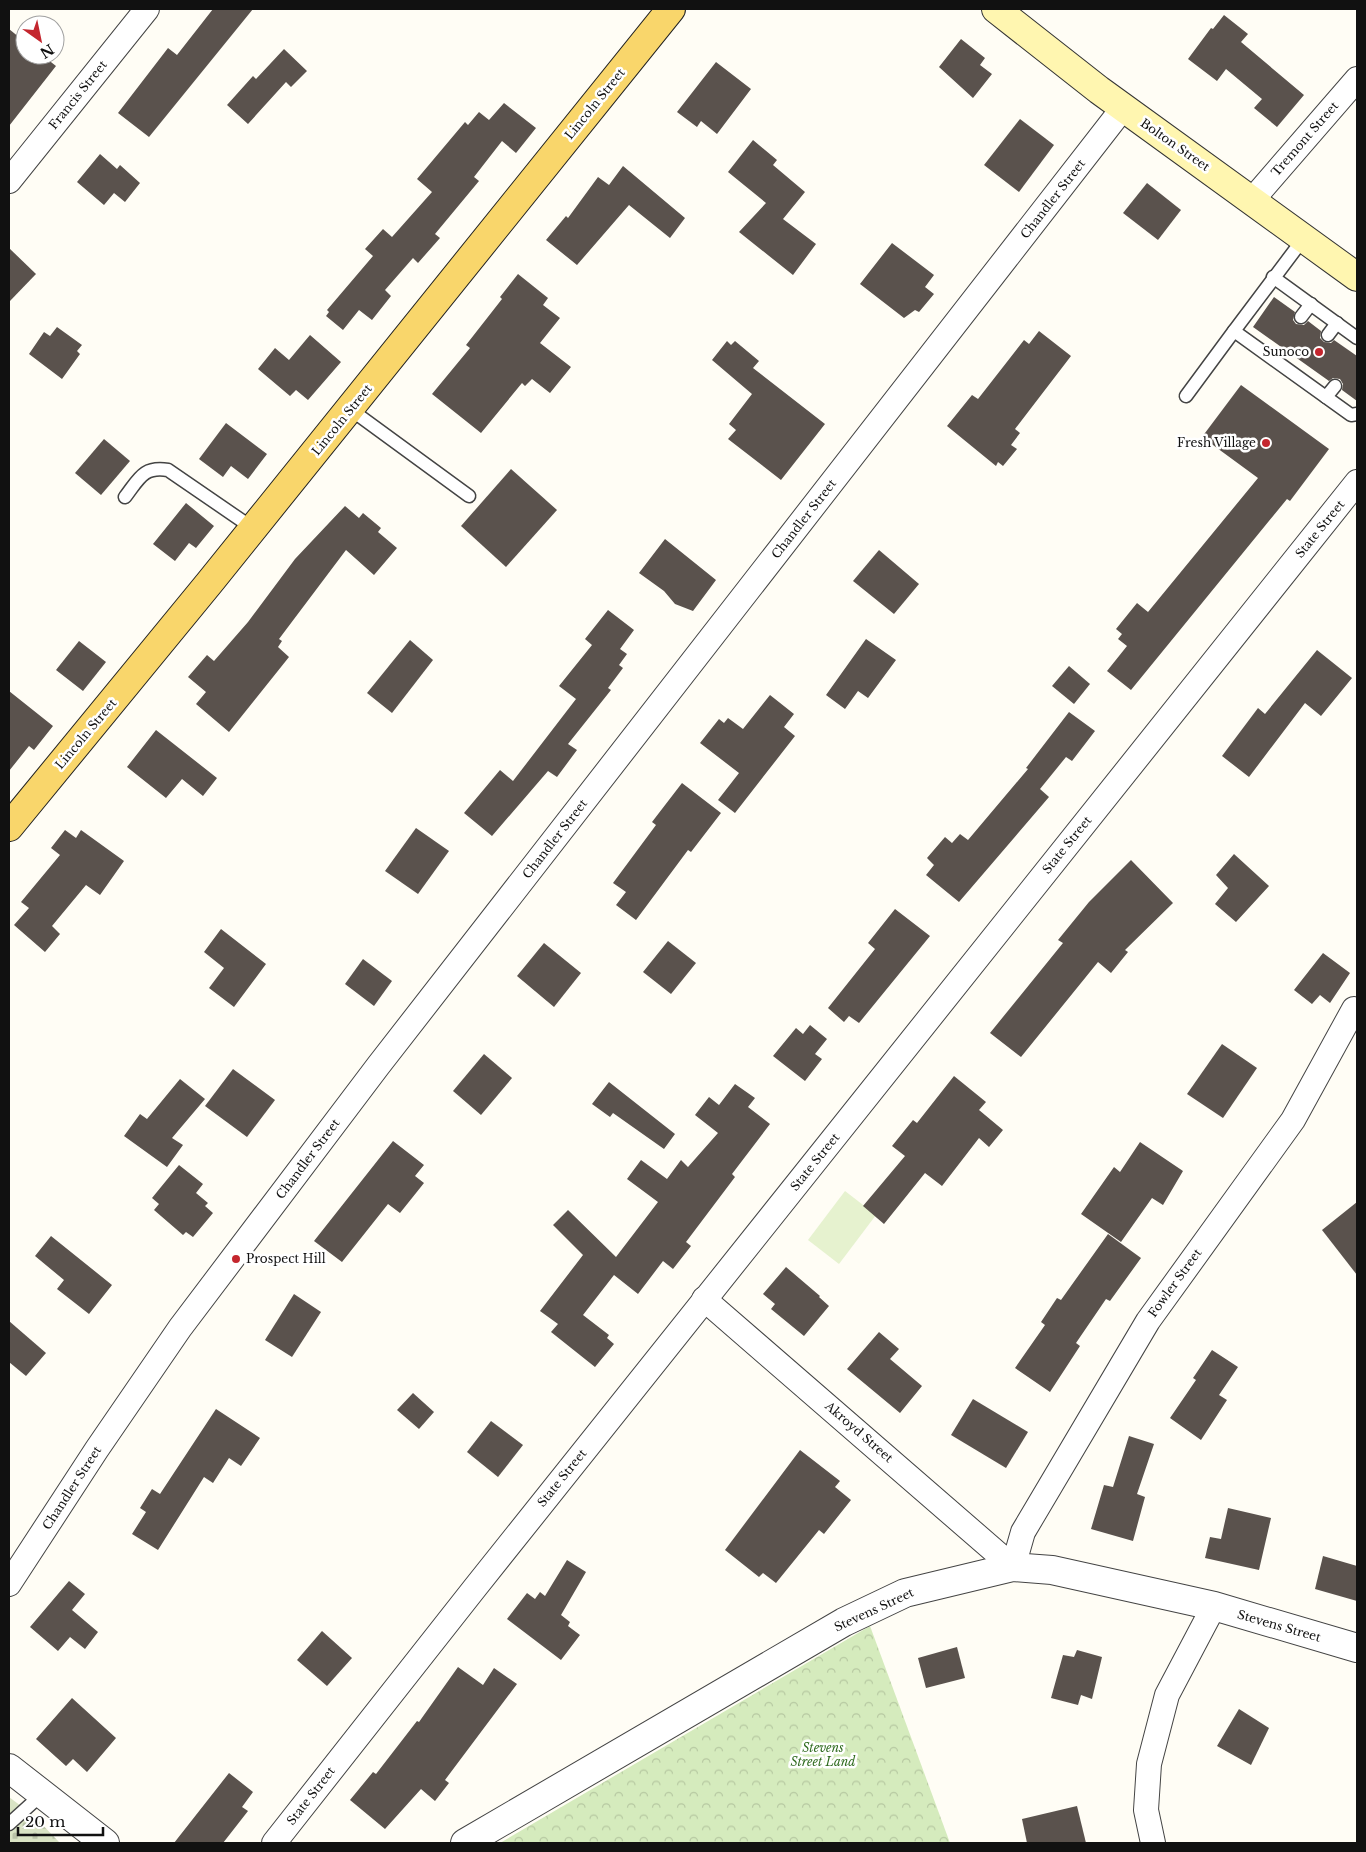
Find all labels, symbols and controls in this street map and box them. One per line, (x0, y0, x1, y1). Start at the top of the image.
north arrow (15, 15, 65, 65)
text: N (37, 40, 58, 62)
street label: Francis Street (45, 57, 110, 132)
street label: Lincoln Street (561, 65, 628, 142)
street label: Tremont Street (1268, 98, 1342, 179)
street label: Bolton Street (1138, 115, 1213, 174)
street label: Chandler Street (1017, 156, 1089, 241)
place label: Sunoco (1263, 344, 1309, 359)
marker: Sunoco (1313, 346, 1325, 358)
street label: Lincoln Street (308, 381, 375, 458)
place label: Fresh Village (1177, 435, 1256, 450)
marker: Fresh Village (1260, 437, 1272, 449)
street label: Chandler Street (768, 476, 840, 561)
street label: State Street (1292, 496, 1348, 561)
street label: Lincoln Street (52, 695, 120, 772)
street label: Chandler Street (519, 796, 591, 881)
street label: State Street (1039, 812, 1095, 877)
street label: Chandler Street (273, 1115, 343, 1202)
street label: State Street (787, 1129, 843, 1194)
street label: Fowler Street (1145, 1245, 1205, 1320)
place label: Prospect Hill (246, 1251, 326, 1266)
marker: Prospect Hill (230, 1253, 242, 1265)
street label: Akroyd Street (822, 1397, 897, 1465)
street label: Chandler Street (39, 1443, 104, 1532)
street label: State Street (534, 1445, 590, 1510)
street label: Stevens Street (832, 1584, 916, 1635)
street label: Stevens Street (1236, 1606, 1323, 1645)
park label: Stevens Street Land (790, 1740, 856, 1769)
street label: State Street (283, 1763, 338, 1828)
scale bar (18, 1804, 102, 1836)
text: 20 m (25, 1812, 65, 1831)

